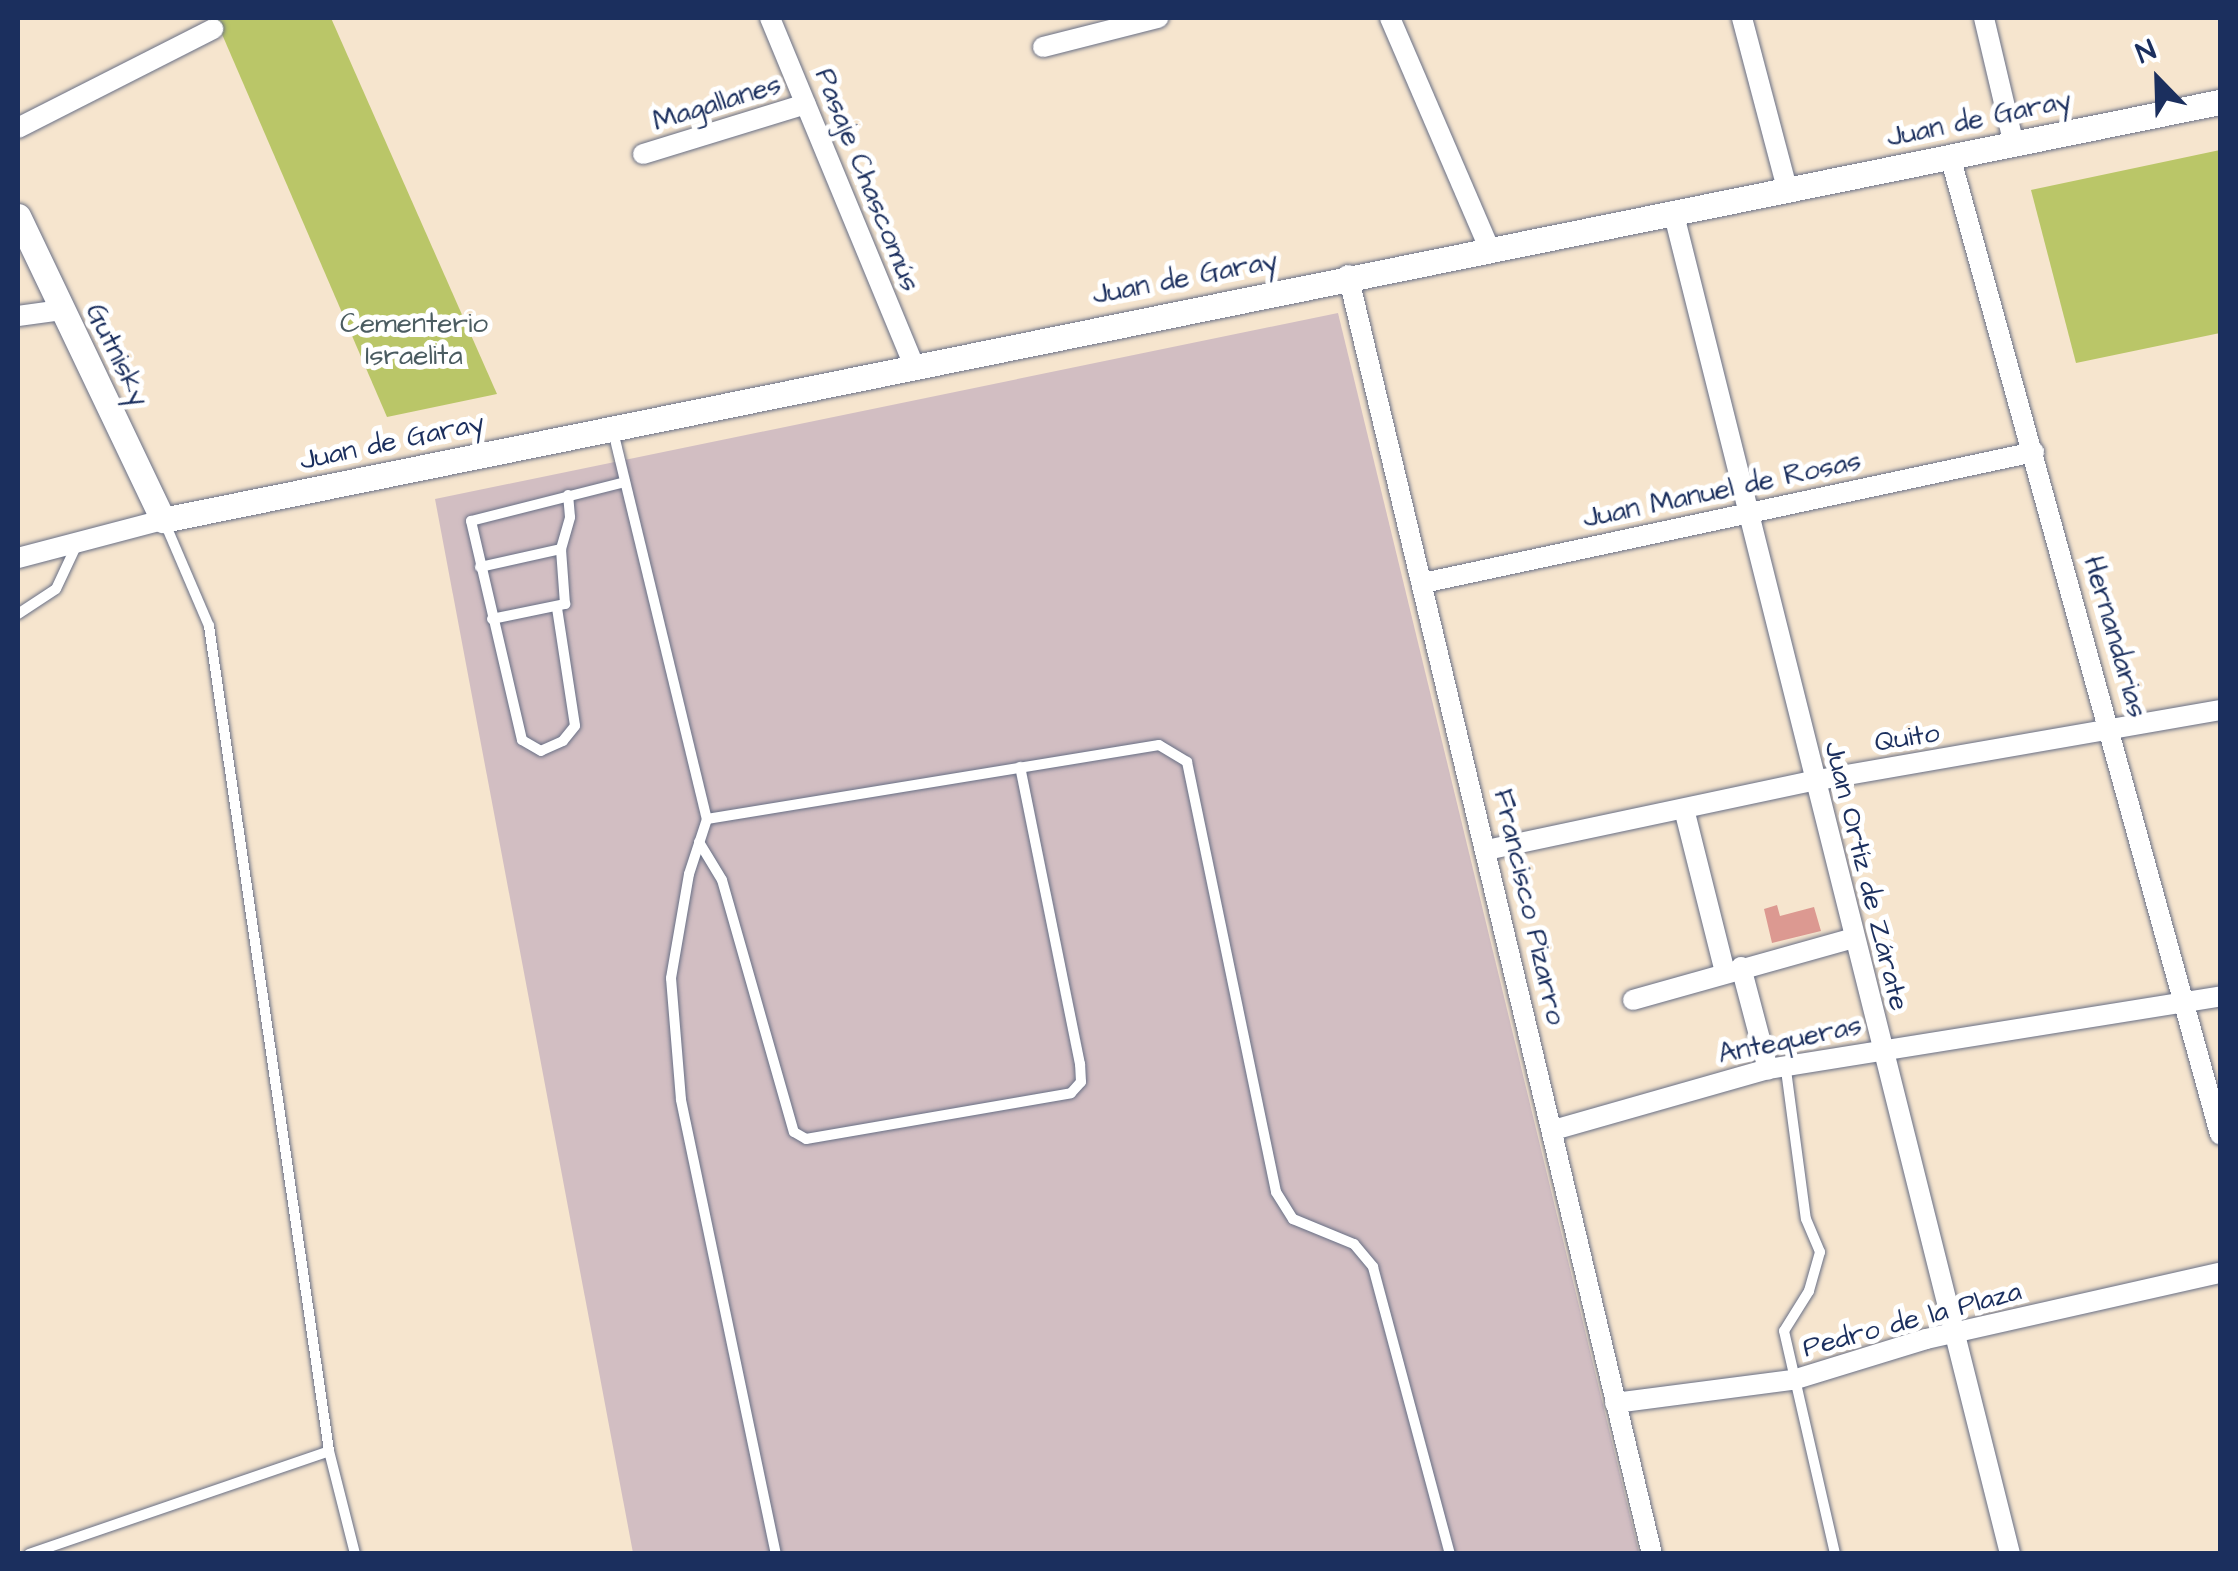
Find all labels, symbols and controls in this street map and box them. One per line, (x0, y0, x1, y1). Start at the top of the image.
north arrow (2108, 30, 2208, 130)
text: N (2130, 31, 2162, 73)
street label: Pasaje Chascomús (807, 64, 927, 296)
street label: Magallanes (649, 68, 785, 138)
street label: Juan de Garay (1884, 83, 2074, 155)
street label: Juan de Garay (1090, 244, 1280, 312)
street label: Gutnisky (78, 298, 156, 412)
park label: Cementerio Israelita (340, 307, 488, 373)
street label: Juan de Garay (297, 406, 487, 478)
street label: Juan Manuel de Rosas (1580, 444, 1864, 536)
street label: Hernandarias (2076, 552, 2154, 722)
street label: Quito (1872, 716, 1942, 760)
street label: Juan Ortíz de Zárate (1816, 738, 1916, 1014)
street label: Francisco Pizarro (1486, 786, 1572, 1028)
street label: Antequeras (1715, 1008, 1865, 1072)
street label: Pedro de la Plaza (1799, 1275, 2025, 1365)

